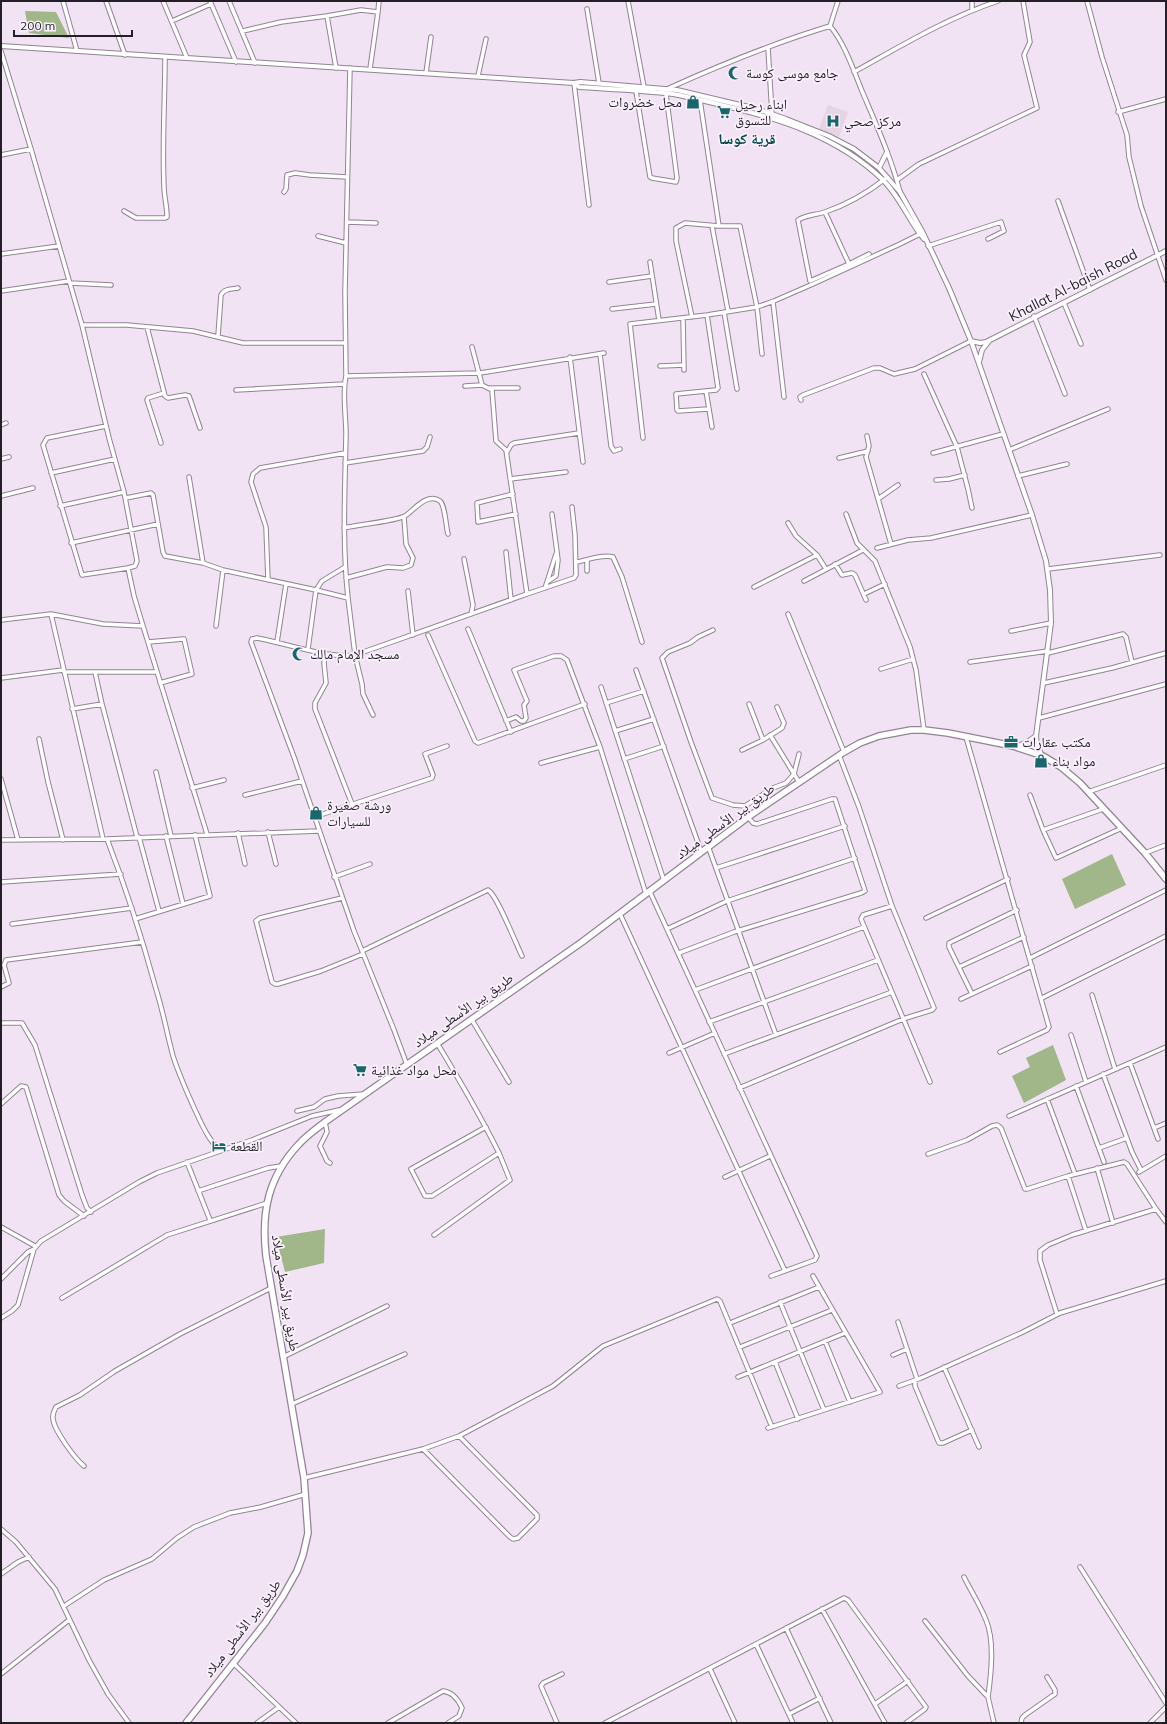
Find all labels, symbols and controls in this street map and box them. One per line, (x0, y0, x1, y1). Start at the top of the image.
scale bar (14, 12, 132, 38)
text: 200 m (20, 18, 55, 33)
place label: جامع موسى كوسة (746, 64, 839, 83)
mosque icon: جامع موسى كوسة (727, 65, 743, 81)
place label: محل خضروات (608, 93, 682, 111)
shop icon: محل خضروات (685, 94, 701, 110)
place label: ابناء رحيل للتسوق (735, 95, 787, 129)
supermarket icon: ابناء رحيل للتسوق (716, 104, 732, 120)
place label: مركز صحي (844, 112, 901, 133)
hospital icon: مركز صحي (825, 113, 841, 129)
district label: قرية كوسا (718, 129, 776, 148)
street label: Khallat Al-baish Road (1006, 245, 1140, 325)
place label: مسجد الإمام مالك (310, 645, 400, 664)
mosque icon: مسجد الإمام مالك (291, 646, 307, 662)
place label: مكتب عقارات (1022, 733, 1091, 751)
office icon: مكتب عقارات (1003, 734, 1019, 750)
place label: مواد بناء (1052, 752, 1095, 770)
shop icon: مواد بناء (1033, 753, 1049, 769)
street label: طريق بير الأسطى ميلاد (672, 779, 779, 864)
place label: ورشة صغيرة للسيارات (327, 796, 391, 830)
shop icon: ورشة صغيرة للسيارات (308, 805, 324, 821)
street label: طريق بير الأسطى ميلاد (409, 969, 517, 1052)
place label: محل مواد غذائية (371, 1061, 457, 1079)
supermarket icon: محل مواد غذائية (352, 1062, 368, 1078)
place label: القطعة (230, 1137, 263, 1155)
hotel icon: القطعة (211, 1138, 227, 1154)
street label: طريق بير الأسطى ميلاد (267, 1233, 304, 1353)
street label: طريق بير الأسطى ميلاد (199, 1575, 286, 1681)

